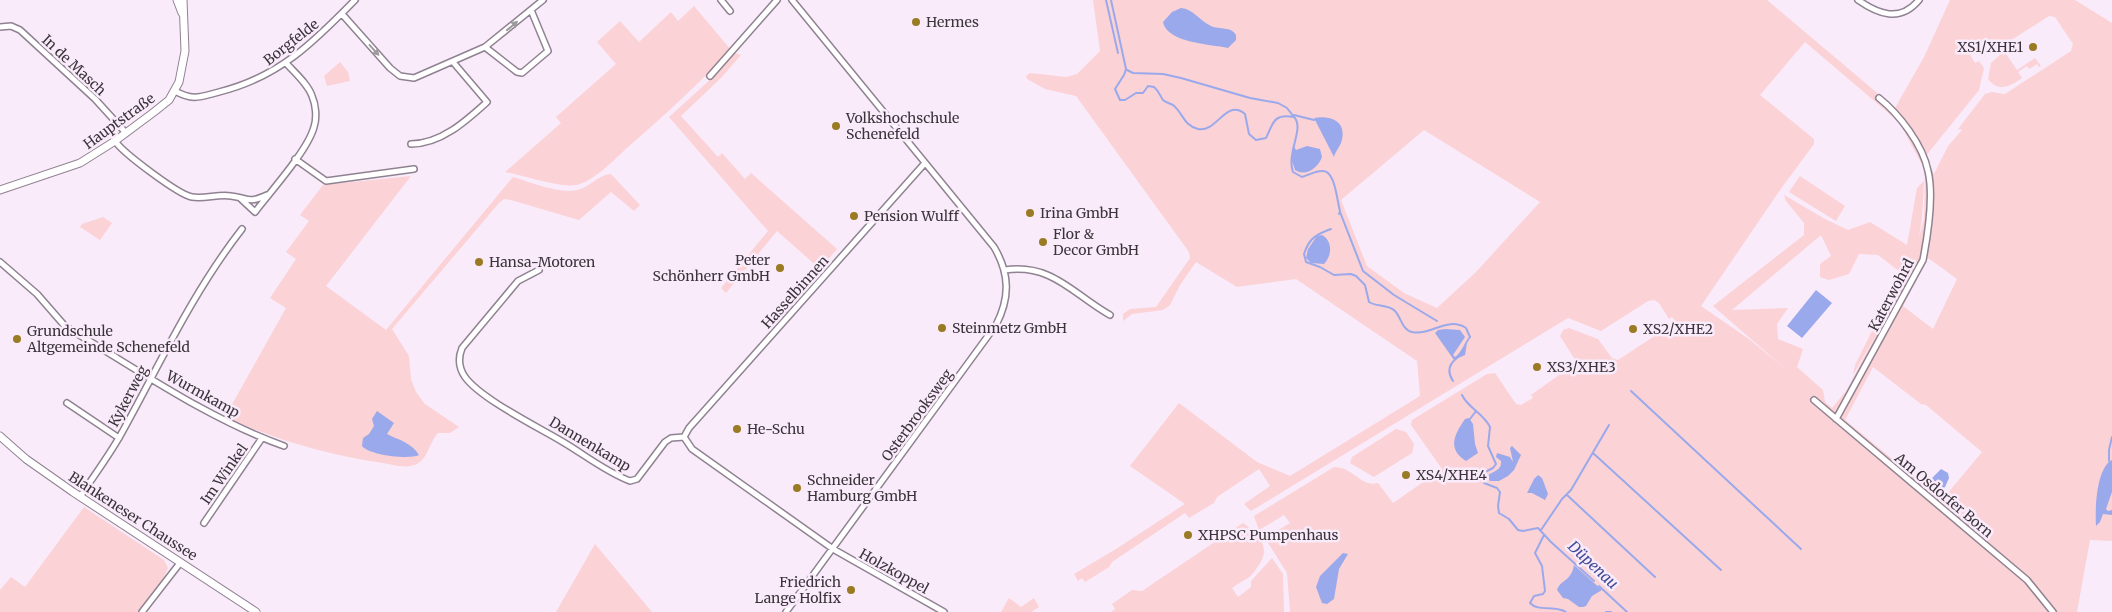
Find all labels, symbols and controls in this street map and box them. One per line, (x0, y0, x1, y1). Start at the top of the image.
place label: Hermes (926, 13, 979, 31)
street label: Borgfelde (260, 15, 322, 69)
marker: Hermes (910, 16, 922, 28)
one-way arrow (505, 21, 518, 32)
street label: In de Masch (38, 31, 110, 99)
place label: XS1/XHE1 (1957, 38, 2023, 56)
marker: XS1/XHE1 (2027, 41, 2039, 53)
one-way arrow (368, 44, 379, 56)
street label: Hauptstraße (80, 89, 158, 153)
place label: Volkshochschule Schenefeld (845, 109, 959, 143)
marker: Volkshochschule Schenefeld (830, 120, 842, 132)
place label: Irina GmbH (1040, 204, 1119, 222)
place label: Pension Wulff (864, 207, 959, 225)
marker: Irina GmbH (1024, 207, 1036, 219)
marker: Pension Wulff (848, 210, 860, 222)
place label: Flor & Decor GmbH (1053, 225, 1139, 259)
marker: Flor & Decor GmbH (1037, 236, 1049, 248)
place label: Peter Schönherr GmbH (652, 251, 770, 285)
street label: Hasselbinnen (758, 252, 832, 332)
place label: Hansa-Motoren (489, 253, 595, 271)
street label: Katerwohrd (1864, 255, 1918, 334)
marker: Hansa-Motoren (473, 256, 485, 268)
marker: Peter Schönherr GmbH (774, 262, 786, 274)
place label: Steinmetz GmbH (952, 319, 1067, 337)
place label: XS2/XHE2 (1643, 320, 1713, 338)
place label: Grundschule Altgemeinde Schenefeld (26, 322, 190, 356)
marker: Steinmetz GmbH (936, 322, 948, 334)
marker: XS2/XHE2 (1627, 323, 1639, 335)
marker: Grundschule Altgemeinde Schenefeld (11, 333, 23, 345)
place label: XS3/XHE3 (1547, 358, 1616, 376)
marker: XS3/XHE3 (1531, 361, 1543, 373)
street label: Kykerweg (104, 362, 152, 430)
street label: Osterbrooksweg (877, 365, 957, 465)
street label: Wurmkamp (162, 366, 243, 422)
street label: Dannenkamp (546, 413, 634, 476)
place label: He-Schu (747, 420, 805, 438)
marker: He-Schu (731, 423, 743, 435)
street label: Im Winkel (197, 440, 252, 508)
street label: Am Osdorfer Born (1890, 448, 1997, 541)
place label: XS4/XHE4 (1416, 466, 1487, 484)
street label: Blankeneser Chaussee (65, 468, 201, 564)
marker: XS4/XHE4 (1400, 469, 1412, 481)
place label: Schneider Hamburg GmbH (807, 471, 917, 505)
marker: Schneider Hamburg GmbH (791, 482, 803, 494)
place label: XHPSC Pumpenhaus (1198, 526, 1338, 544)
marker: XHPSC Pumpenhaus (1182, 529, 1194, 541)
water label: Düpenau (1563, 536, 1623, 593)
street label: Holzkoppel (856, 544, 933, 598)
place label: Friedrich Lange Holfix (755, 573, 842, 607)
marker: Friedrich Lange Holfix (845, 584, 857, 596)

